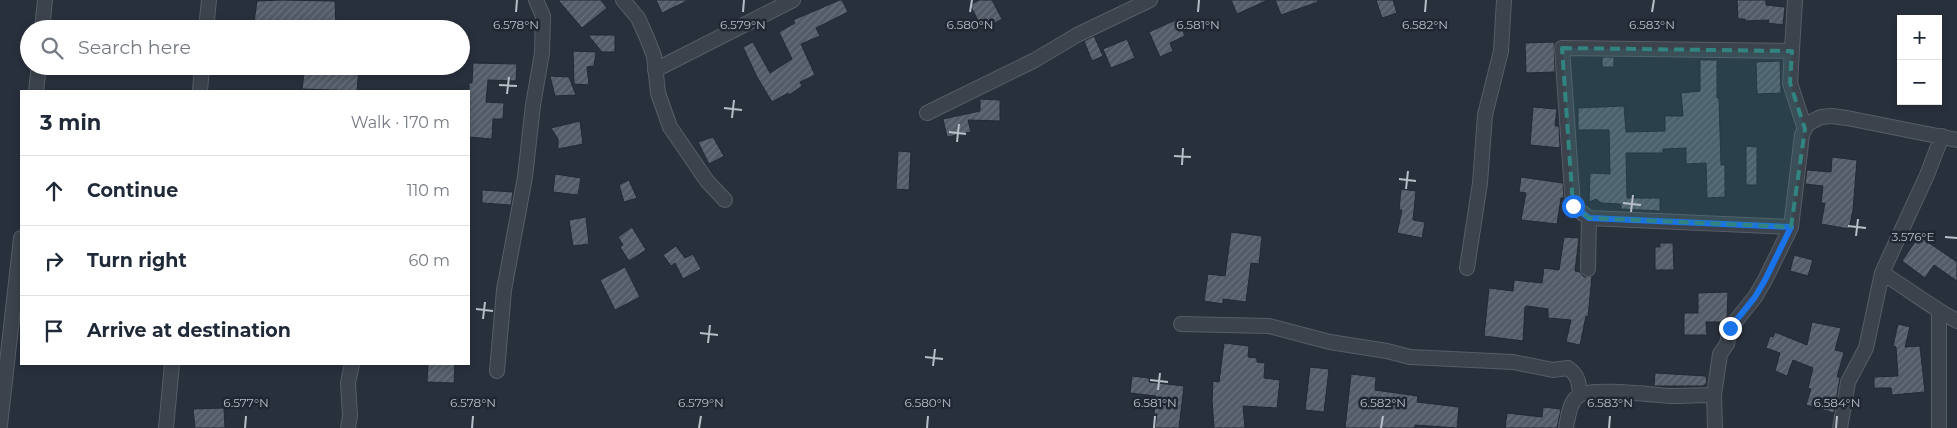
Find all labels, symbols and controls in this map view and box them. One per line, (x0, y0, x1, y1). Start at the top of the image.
map controls (1897, 15, 1942, 105)
button: + (1897, 15, 1942, 60)
text: 6.578°N (493, 17, 539, 32)
text: 6.579°N (720, 17, 766, 32)
text: 6.580°N (946, 17, 994, 32)
text: 6.581°N (1176, 17, 1220, 32)
text: 6.582°N (1402, 17, 1448, 32)
text: 6.583°N (1629, 17, 1675, 32)
search box (20, 20, 470, 75)
icon: search (38, 34, 66, 62)
text: Search here (78, 36, 191, 59)
button: − (1897, 60, 1942, 105)
text: 3 min (40, 110, 101, 135)
text: Walk · 170 m (351, 113, 450, 132)
icon: ahead (40, 177, 68, 205)
text: Continue (87, 179, 178, 202)
text: 110 m (407, 181, 450, 200)
route start (1562, 195, 1585, 218)
text: 3.576°E (1892, 229, 1934, 244)
icon: right (40, 247, 68, 275)
text: Turn right (87, 249, 187, 272)
text: 60 m (408, 251, 450, 270)
icon: arrive (40, 317, 68, 345)
route end (1719, 317, 1742, 340)
text: Arrive at destination (87, 319, 291, 342)
text: 6.577°N (223, 395, 269, 410)
text: 6.578°N (450, 395, 496, 410)
text: 6.579°N (678, 395, 724, 410)
text: 6.580°N (904, 395, 952, 410)
text: 6.581°N (1133, 395, 1177, 410)
text: 6.582°N (1360, 395, 1406, 410)
text: 6.583°N (1587, 395, 1633, 410)
text: 6.584°N (1814, 395, 1860, 410)

